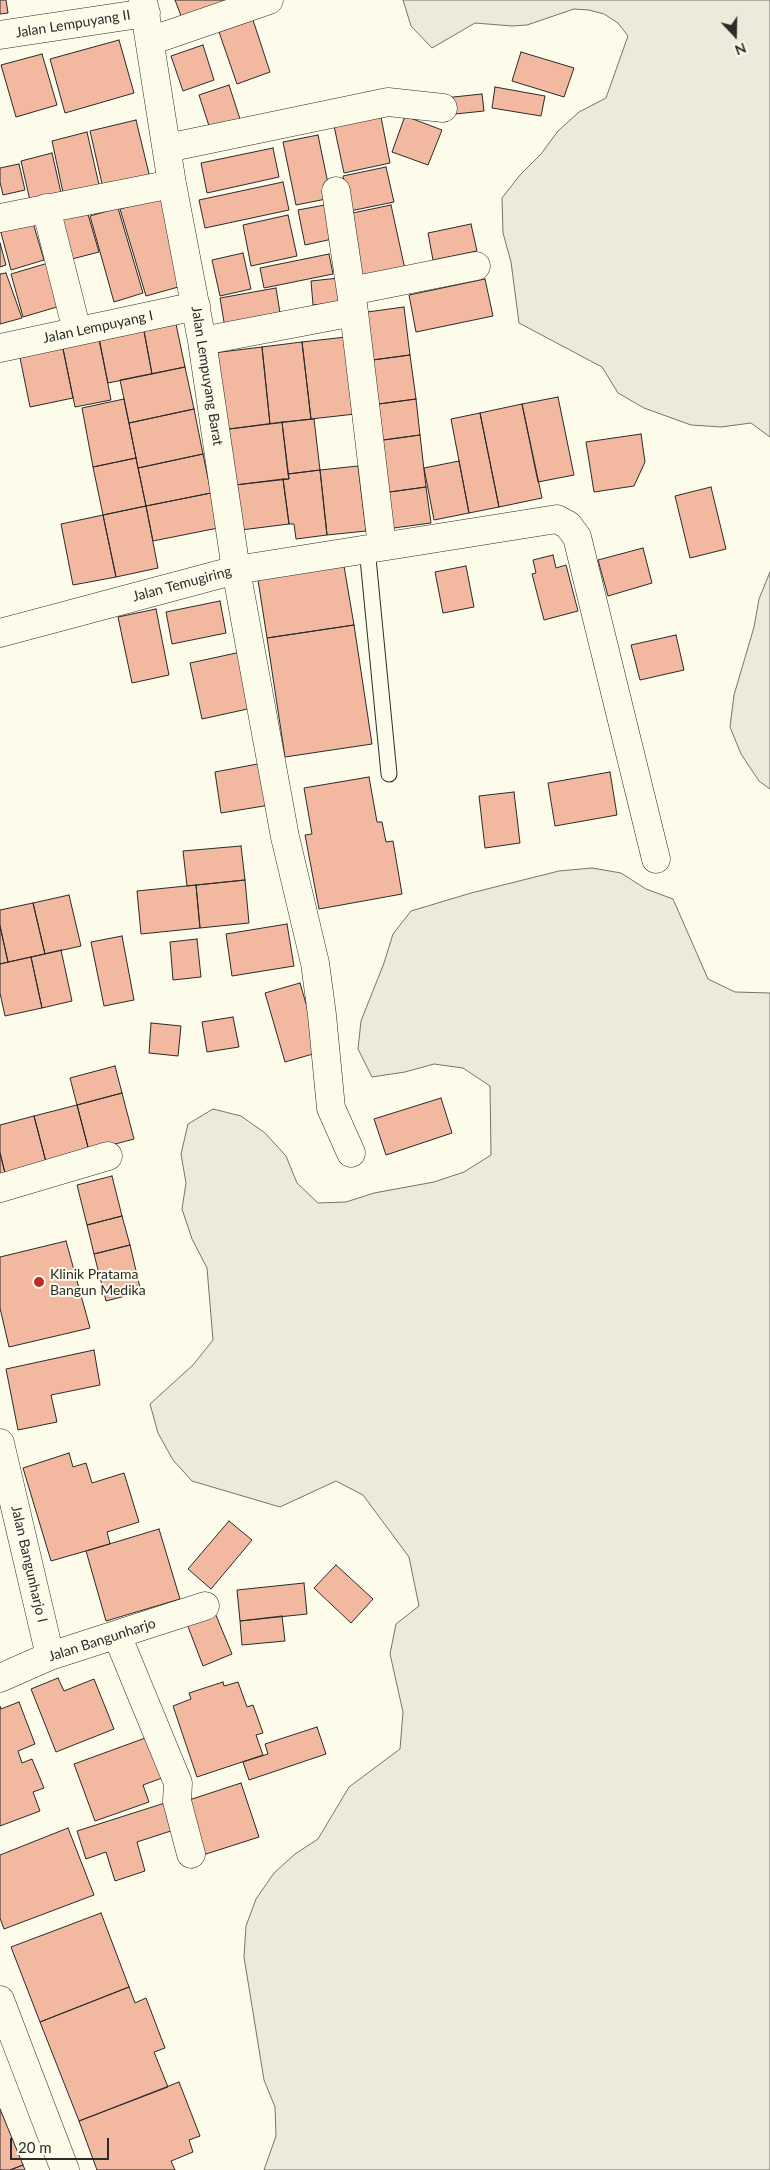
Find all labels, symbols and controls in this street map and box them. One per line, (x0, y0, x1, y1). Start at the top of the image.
street label: Jalan Lempuyang II (14, 7, 132, 41)
north arrow (710, 10, 760, 60)
text: N (732, 40, 749, 59)
street label: Jalan Lempuyang Barat (188, 305, 226, 447)
street label: Jalan Lempuyang I (41, 307, 155, 347)
street label: Jalan Temugiring (131, 563, 233, 605)
place label: Klinik Pratama Bangun Medika (50, 1266, 146, 1298)
marker: Klinik Pratama Bangun Medika (32, 1275, 46, 1289)
street label: Jalan Bangunharjo I (7, 1504, 51, 1624)
street label: Jalan Bangunharjo (46, 1615, 158, 1665)
scale bar (12, 2128, 111, 2160)
text: 20 m (18, 2138, 52, 2156)

